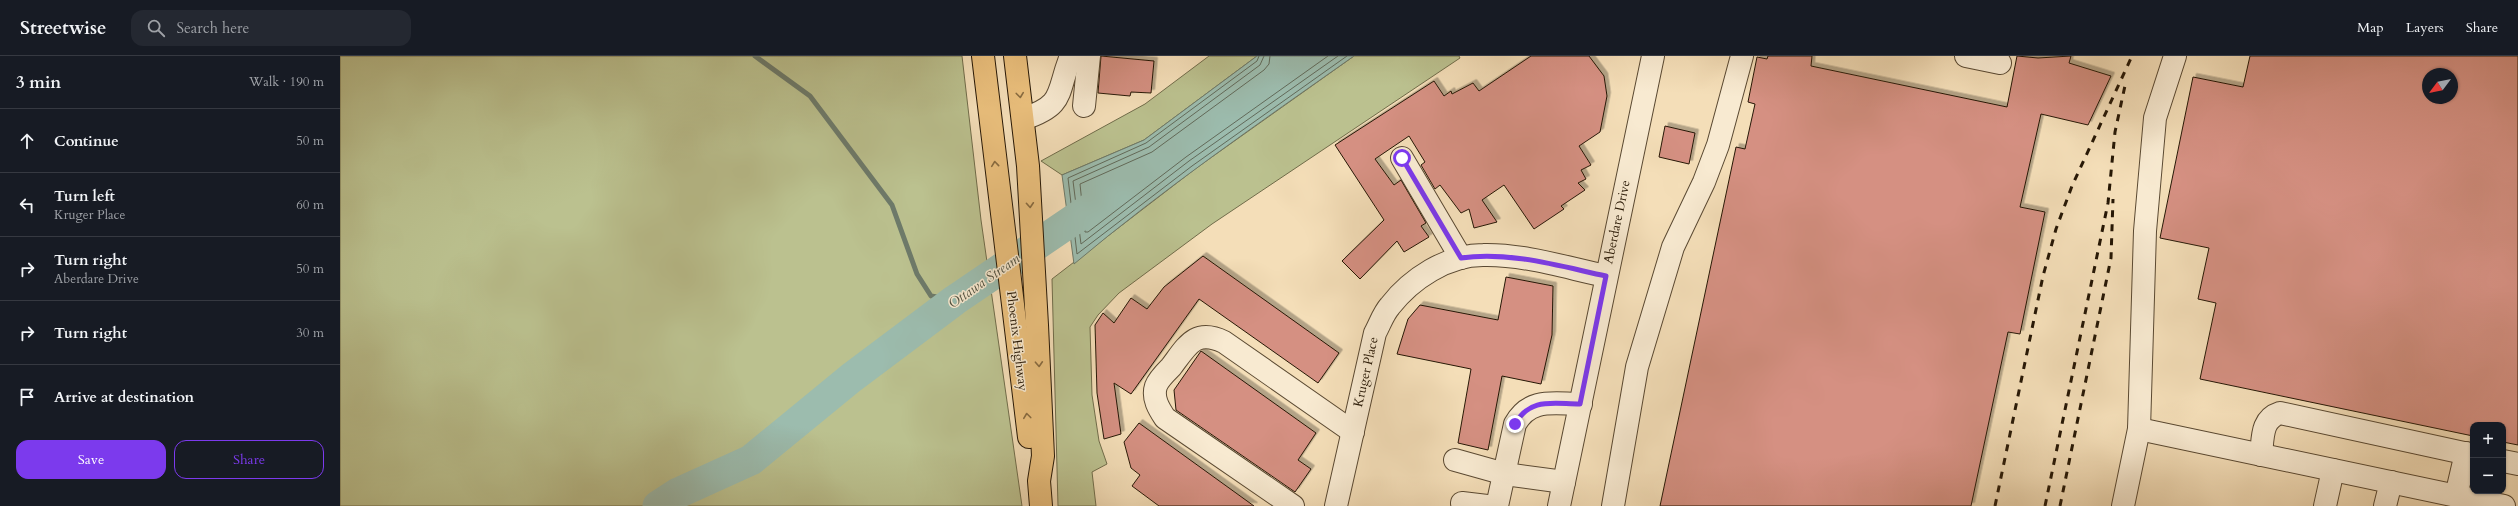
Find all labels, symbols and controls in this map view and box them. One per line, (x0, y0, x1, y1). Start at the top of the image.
search box (131, 10, 411, 46)
text: Streetwise (20, 15, 107, 41)
icon: search (145, 17, 167, 39)
text: Search here (177, 18, 249, 38)
text: Map (2357, 18, 2384, 37)
text: Layers (2406, 18, 2444, 37)
text: Share (2466, 18, 2498, 37)
north arrow (2422, 68, 2458, 104)
text: 3 min (16, 71, 61, 94)
text: Walk · 190 m (249, 73, 324, 91)
one-way arrow (1015, 92, 1024, 98)
icon: ahead (16, 130, 38, 152)
text: Continue (54, 131, 119, 151)
text: 50 m (296, 132, 324, 150)
route start (1393, 149, 1411, 167)
one-way arrow (991, 161, 1000, 167)
street label: Aberdare Drive (1599, 178, 1635, 265)
text: Turn left (54, 186, 115, 206)
icon: left (16, 194, 38, 216)
text: 60 m (296, 196, 324, 214)
one-way arrow (1026, 202, 1034, 208)
text: Kruger Place (54, 206, 125, 224)
water label: Ottawa Stream (944, 249, 1024, 313)
text: Turn right (54, 250, 127, 270)
icon: right (16, 258, 38, 280)
text: 50 m (296, 260, 324, 278)
text: Aberdare Drive (54, 270, 139, 288)
street label: Phoenix Highway (1002, 290, 1032, 392)
icon: right (16, 322, 38, 344)
text: Turn right (54, 323, 127, 343)
text: 30 m (296, 324, 324, 342)
street label: Kruger Place (1349, 335, 1383, 409)
one-way arrow (1035, 361, 1044, 367)
icon: arrive (16, 386, 38, 408)
text: Arrive at destination (54, 387, 194, 407)
one-way arrow (1023, 413, 1032, 419)
route end (1506, 415, 1524, 433)
map controls (2470, 422, 2506, 494)
button: + (2470, 422, 2506, 458)
button: Save (16, 440, 166, 479)
button: Share (174, 440, 324, 479)
button: − (2470, 458, 2506, 494)

